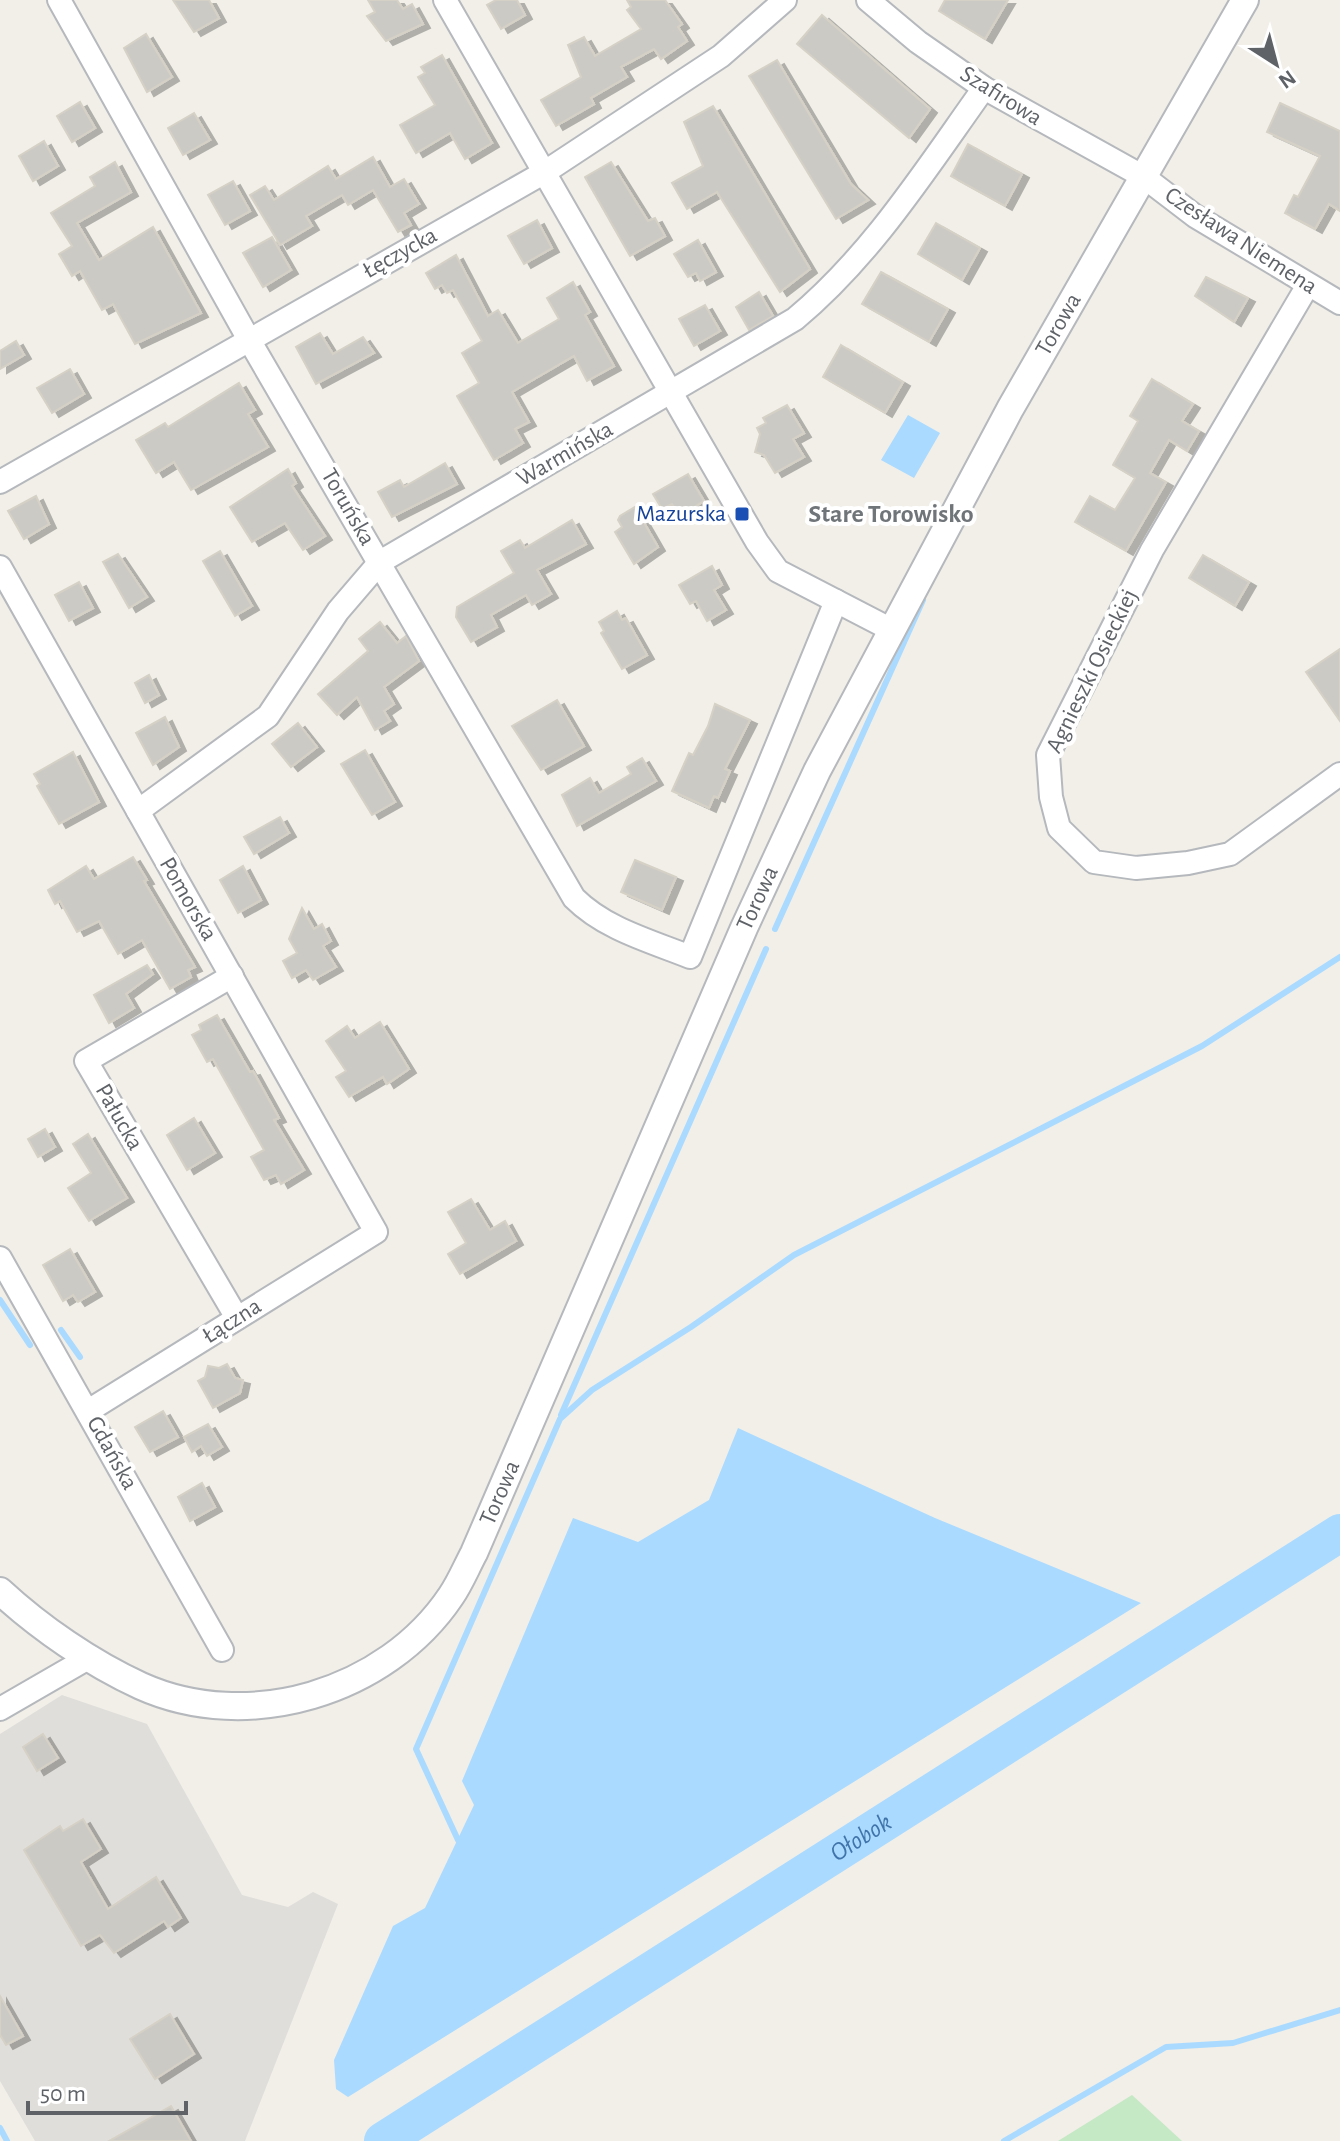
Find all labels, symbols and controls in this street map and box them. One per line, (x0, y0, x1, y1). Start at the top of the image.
north arrow (1236, 24, 1316, 104)
street label: Szafirowa (956, 62, 1046, 130)
text: N (1275, 66, 1300, 93)
street label: Czesława Niemena (1161, 183, 1321, 299)
street label: Łęczycka (359, 223, 441, 283)
street label: Torowa (1031, 289, 1086, 360)
street label: Warmińska (513, 417, 617, 491)
street label: Toruńska (317, 464, 379, 550)
district label: Stare Torowisko (808, 501, 974, 527)
place label: Mazurska (636, 502, 726, 526)
marker: Mazurska (733, 505, 751, 523)
street label: Agnieszki Osieckiej (1042, 585, 1142, 757)
street label: Pomorska (155, 853, 221, 945)
street label: Torowa (733, 863, 783, 934)
street label: Pałucka (91, 1080, 147, 1154)
street label: Łączna (199, 1294, 265, 1348)
street label: Gdańska (82, 1412, 142, 1494)
street label: Torowa (476, 1457, 524, 1529)
water label: Ołobok (825, 1809, 896, 1866)
scale bar (28, 2065, 186, 2115)
text: 50 m (40, 2082, 86, 2106)

